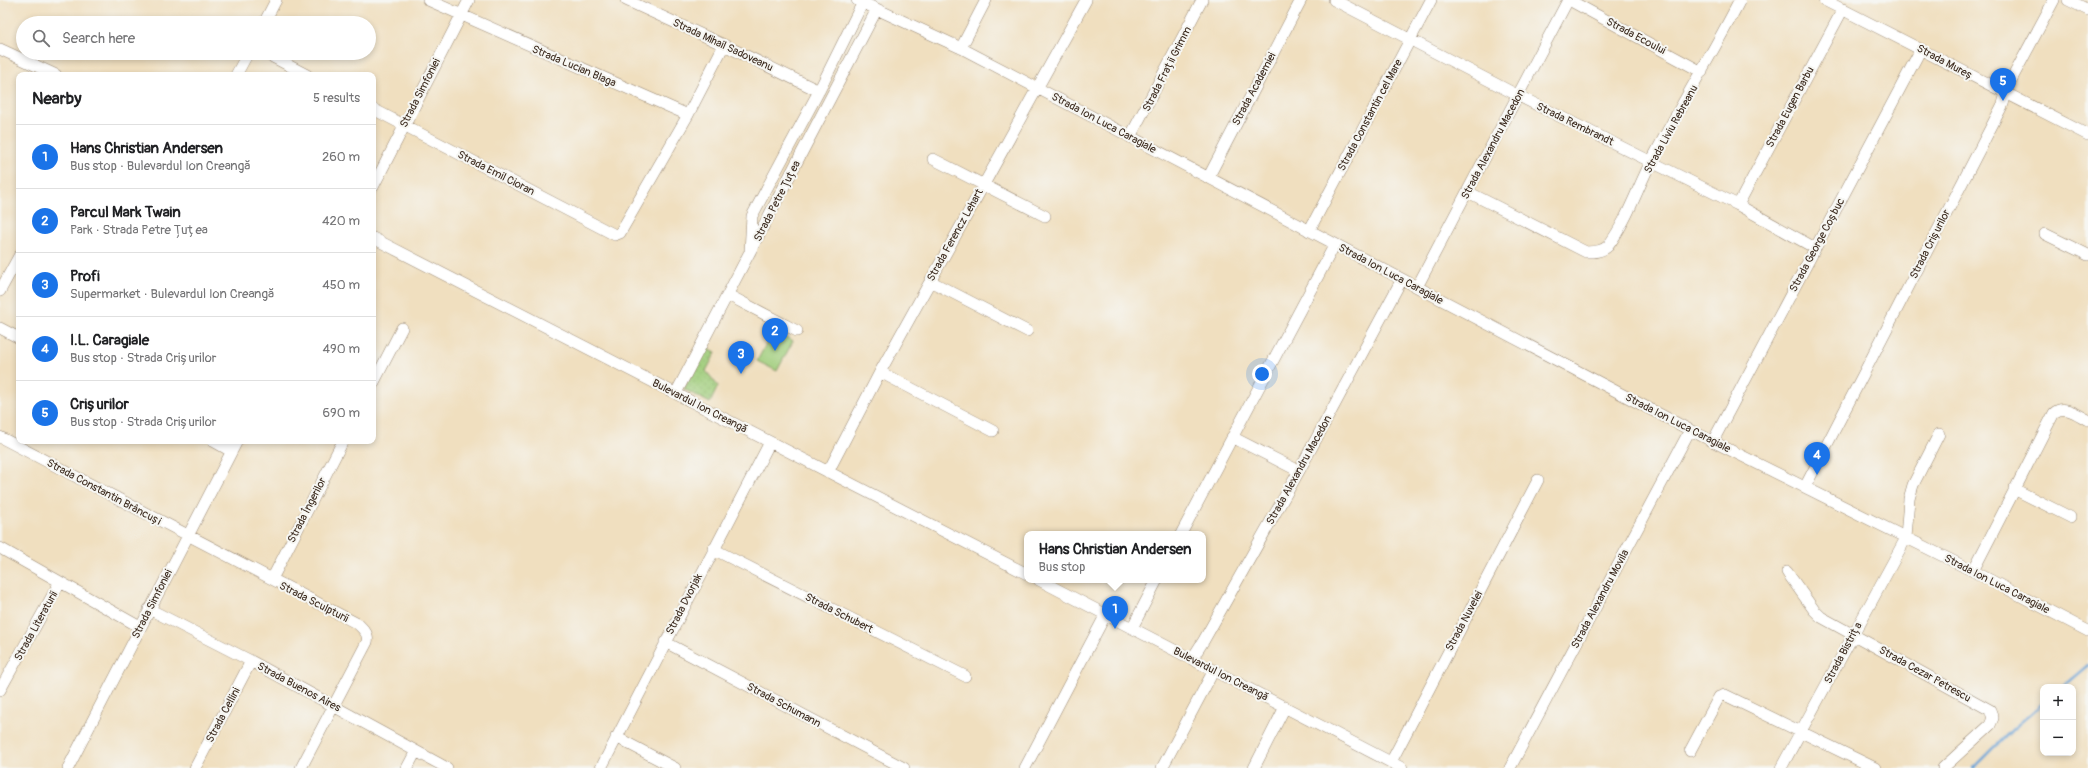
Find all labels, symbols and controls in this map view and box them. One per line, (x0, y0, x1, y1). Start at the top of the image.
street label: Strada Ecoului (1604, 15, 1668, 57)
search box (16, 16, 376, 60)
street label: Strada Mihail Sadoveanu (671, 16, 775, 74)
street label: Strada Frații Grimm (1140, 24, 1194, 114)
icon: search (30, 27, 52, 49)
text: Search here (62, 29, 135, 48)
street label: Strada Lucian Blaga (530, 42, 618, 90)
street label: Strada Mureș (1915, 42, 1975, 82)
street label: Strada Academiei (1229, 50, 1279, 128)
street label: Strada Simfoniei (397, 56, 443, 130)
street label: Strada Constantin cel Mare (1335, 56, 1405, 173)
street label: Strada Eugen Barbu (1763, 64, 1817, 150)
pin: 5 (1990, 68, 2016, 101)
street label: Strada Liviu Rebreanu (1641, 83, 1701, 175)
street label: Strada Alexandru Macedon (1458, 87, 1528, 201)
text: Nearby (32, 88, 81, 109)
text: 5 results (313, 90, 360, 106)
street label: Strada Ion Luca Caragiale (1049, 90, 1159, 156)
street label: Strada Rembrandt (1534, 100, 1616, 149)
text: Hans Christian Andersen (70, 139, 223, 158)
street label: Strada Emil Cioran (455, 148, 537, 198)
text: 1 (42, 149, 48, 165)
text: 260 m (322, 149, 360, 165)
text: Bus stop · Bulevardul Ion Creangă (70, 158, 251, 174)
street label: Strada Petre Țuțea (751, 158, 803, 244)
street label: Strada Ferencz Lehart (924, 186, 986, 283)
street label: Strada George Coșbuc (1787, 195, 1847, 294)
text: Parcul Mark Twain (70, 203, 181, 222)
street label: Strada Crișurilor (1907, 207, 1953, 281)
text: 2 (41, 213, 49, 229)
text: 420 m (322, 213, 360, 229)
text: Park · Strada Petre Țuțea (70, 222, 208, 238)
street label: Strada Ion Luca Caragiale (1336, 241, 1446, 307)
text: Profi (70, 267, 100, 286)
text: 3 (41, 277, 49, 293)
text: 450 m (322, 277, 360, 293)
text: Supermarket · Bulevardul Ion Creangă (70, 286, 275, 302)
pin: 2 (762, 318, 788, 351)
text: I.L. Caragiale (70, 331, 149, 350)
text: 4 (41, 341, 49, 357)
text: 490 m (323, 341, 360, 357)
pin: 3 (728, 341, 754, 374)
text: Bus stop · Strada Crișurilor (70, 350, 216, 366)
your location (1252, 364, 1272, 384)
street label: Bulevardul Ion Creangă (650, 376, 750, 436)
street label: Strada Ion Luca Caragiale (1623, 391, 1733, 456)
text: Crișurilor (70, 395, 129, 414)
text: 5 (41, 405, 49, 421)
text: 690 m (322, 405, 360, 421)
street label: Strada Alexandru Macedon (1264, 413, 1334, 527)
text: Bus stop · Strada Crișurilor (70, 414, 216, 430)
pin: 4 (1804, 442, 1830, 475)
street label: Strada Constantin Brâncuși (45, 456, 163, 528)
street label: Strada Îngerilor (285, 475, 329, 545)
popup (1024, 531, 1206, 583)
text: Hans Christian Andersen (1039, 540, 1191, 559)
street label: Strada Alexandru Movila (1568, 547, 1632, 651)
street label: Strada Ion Luca Caragiale (1942, 552, 2052, 617)
text: Bus stop (1039, 559, 1085, 575)
street label: Strada Simfoniei (129, 567, 175, 641)
street label: Strada Dvorjak (663, 571, 705, 637)
street label: Strada Sculpturii (277, 579, 351, 625)
street label: Strada Literaturii (12, 589, 60, 663)
street label: Strada Nuvelei (1443, 589, 1485, 653)
street label: Strada Schubert (803, 590, 876, 636)
pin: 1 (1102, 596, 1128, 629)
street label: Strada Bistrița (1821, 620, 1865, 686)
street label: Strada Cezar Petrescu (1877, 643, 1973, 705)
street label: Bulevardul Ion Creangă (1171, 644, 1271, 704)
street label: Strada Buenos Aires (255, 660, 343, 715)
street label: Strada Schumann (745, 680, 823, 730)
map controls (2040, 684, 2076, 756)
button: + (2040, 684, 2076, 720)
street label: Strada Cellini (203, 685, 243, 745)
button: − (2040, 720, 2076, 756)

